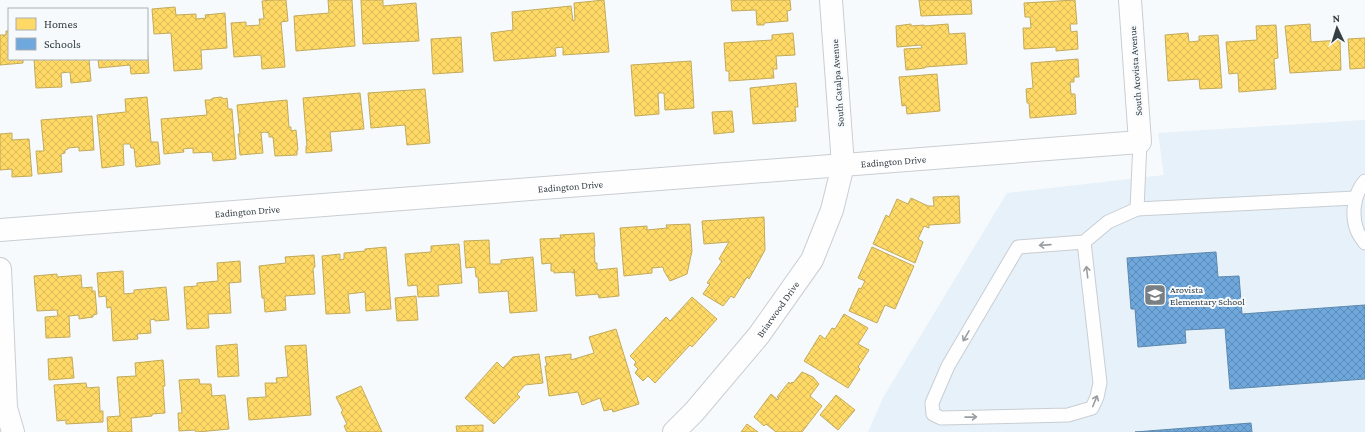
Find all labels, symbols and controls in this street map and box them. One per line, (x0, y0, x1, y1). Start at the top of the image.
legend (8, 8, 148, 60)
north arrow (1317, 8, 1357, 48)
text: N (1332, 12, 1341, 24)
text: Homes (44, 17, 78, 31)
street label: South Arovista Avenue (1127, 25, 1144, 116)
text: Schools (44, 37, 81, 51)
street label: South Catalpa Avenue (829, 38, 846, 127)
street label: Eadington Drive (860, 153, 927, 170)
street label: Eadington Drive (537, 178, 604, 194)
street label: Eadington Drive (214, 203, 281, 219)
one-way arrow (1039, 241, 1052, 248)
one-way arrow (1084, 266, 1091, 279)
street label: Briarwood Drive (754, 279, 802, 339)
school or university icon: Arovista Elementary School (1142, 282, 1168, 308)
place label: Arovista Elementary School (1170, 284, 1245, 307)
one-way arrow (961, 330, 969, 342)
one-way arrow (1092, 395, 1099, 407)
one-way arrow (964, 413, 977, 421)

